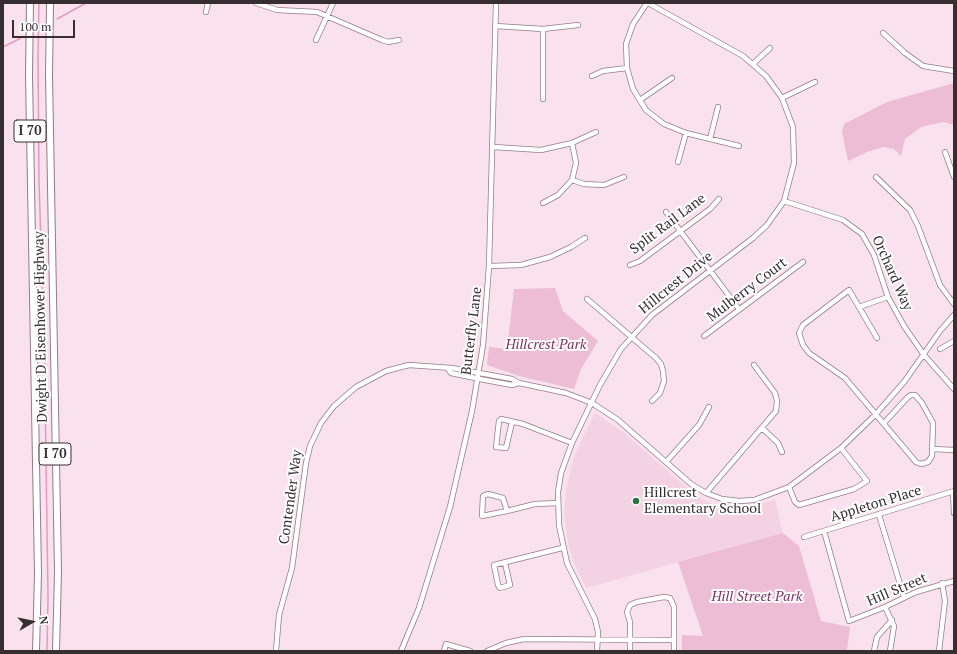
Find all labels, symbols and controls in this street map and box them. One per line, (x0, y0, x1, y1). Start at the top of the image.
scale bar (14, 12, 77, 38)
text: 100 m (19, 19, 51, 34)
road number: I 70 (14, 120, 46, 142)
street label: Split Rail Lane (627, 190, 709, 258)
street label: Dwight D Eisenhower Highway (31, 231, 51, 423)
street label: Orchard Way (868, 233, 916, 313)
street label: Hillcrest Drive (636, 248, 716, 318)
street label: Mulberry Court (704, 255, 790, 325)
street label: Butterfly Lane (458, 286, 486, 376)
park label: Hillcrest Park (505, 337, 587, 353)
road number: I 70 (39, 443, 71, 465)
street label: Contender Way (276, 449, 306, 545)
street label: Appleton Place (828, 482, 924, 526)
place label: Hillcrest Elementary School (644, 485, 761, 518)
marker: Hillcrest Elementary School (631, 496, 641, 506)
street label: Hill Street (864, 570, 930, 610)
park label: Hill Street Park (711, 589, 803, 605)
north arrow (12, 602, 52, 642)
text: N (36, 615, 51, 625)

